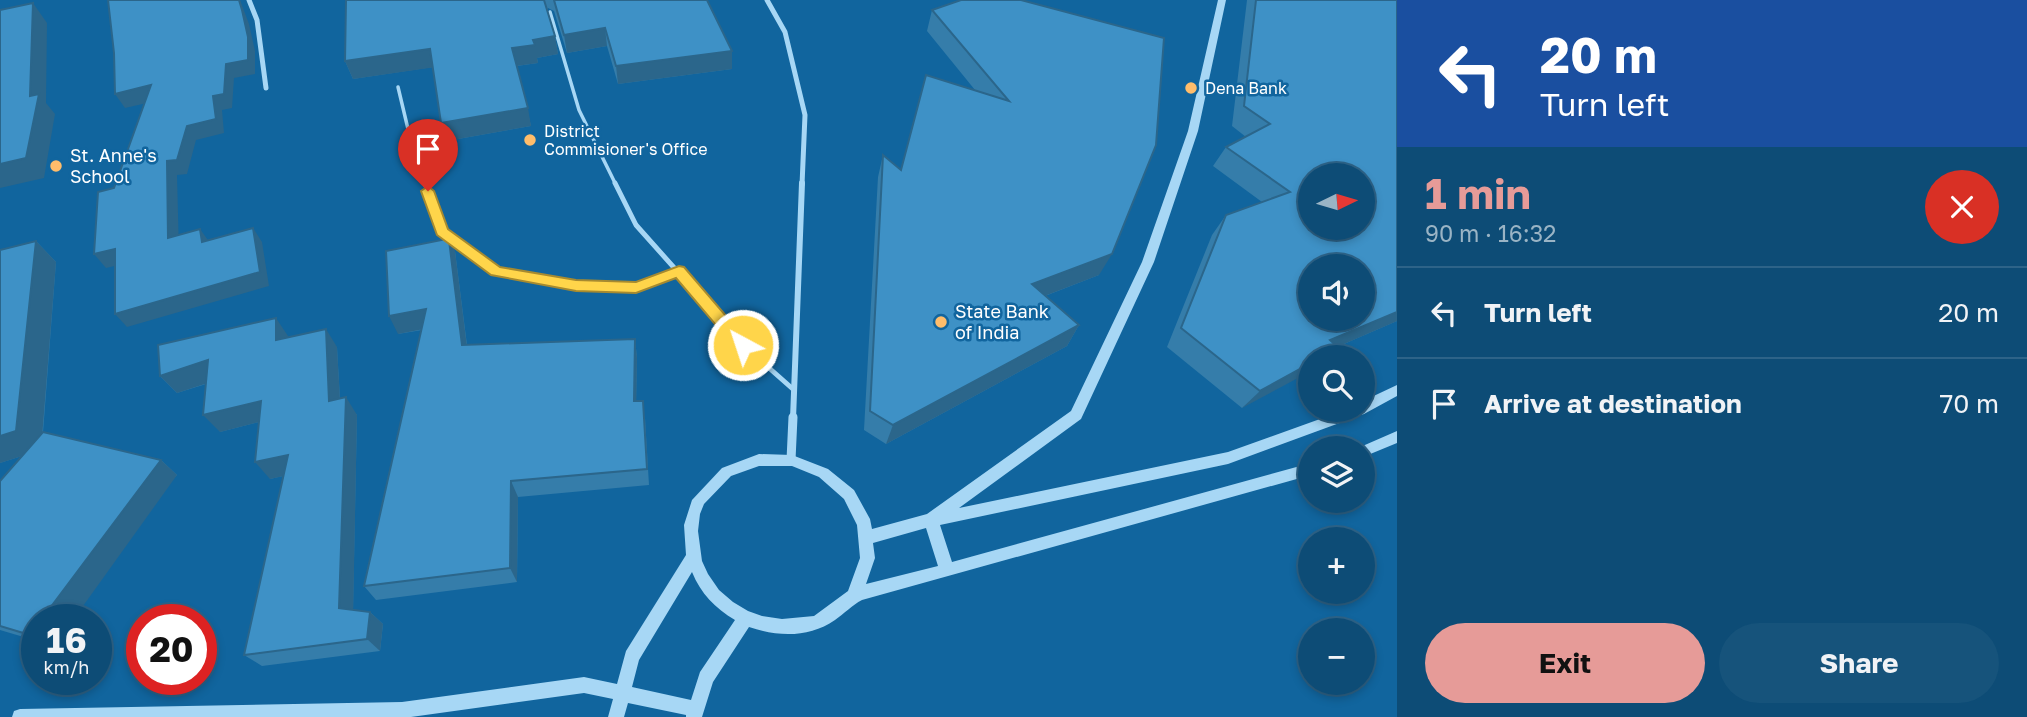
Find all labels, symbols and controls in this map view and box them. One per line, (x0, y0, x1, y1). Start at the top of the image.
text: 20 m (1540, 25, 1657, 84)
icon: left (1425, 28, 1516, 119)
place label: Dena Bank (1205, 78, 1287, 98)
marker: Dena Bank (1183, 80, 1199, 96)
text: Turn left (1540, 85, 1669, 123)
pin (398, 119, 458, 191)
place label: District Commisioner's Office (544, 121, 707, 159)
icon: arrive (409, 130, 447, 168)
marker: District Commisioner's Office (522, 132, 538, 148)
place label: St. Anne's School (70, 144, 157, 187)
marker: St. Anne's School (48, 158, 64, 174)
north arrow (1298, 163, 1376, 240)
map controls (1298, 163, 1375, 695)
text: 1 min (1425, 168, 1531, 218)
button: close (1925, 170, 1999, 244)
text: 90 m · 16:32 (1425, 219, 1556, 247)
button: sound (1298, 254, 1375, 331)
icon: left (1425, 294, 1463, 332)
text: Turn left (1484, 297, 1592, 328)
text: 20 m (1938, 297, 1999, 328)
place label: State Bank of India (955, 300, 1049, 343)
position arrow (706, 308, 780, 382)
marker: State Bank of India (933, 314, 949, 330)
button: search (1298, 345, 1375, 422)
icon: arrive (1425, 385, 1463, 423)
text: Arrive at destination (1484, 388, 1742, 419)
text: 70 m (1940, 388, 1999, 419)
button: layers (1298, 436, 1375, 513)
button: + (1298, 527, 1375, 604)
speed limit sign: 20 (126, 604, 217, 695)
button: − (1298, 618, 1375, 695)
text: 16 (46, 619, 87, 661)
button: Exit (1425, 623, 1705, 703)
button: Share (1719, 623, 1999, 703)
text: km/h (44, 656, 89, 678)

